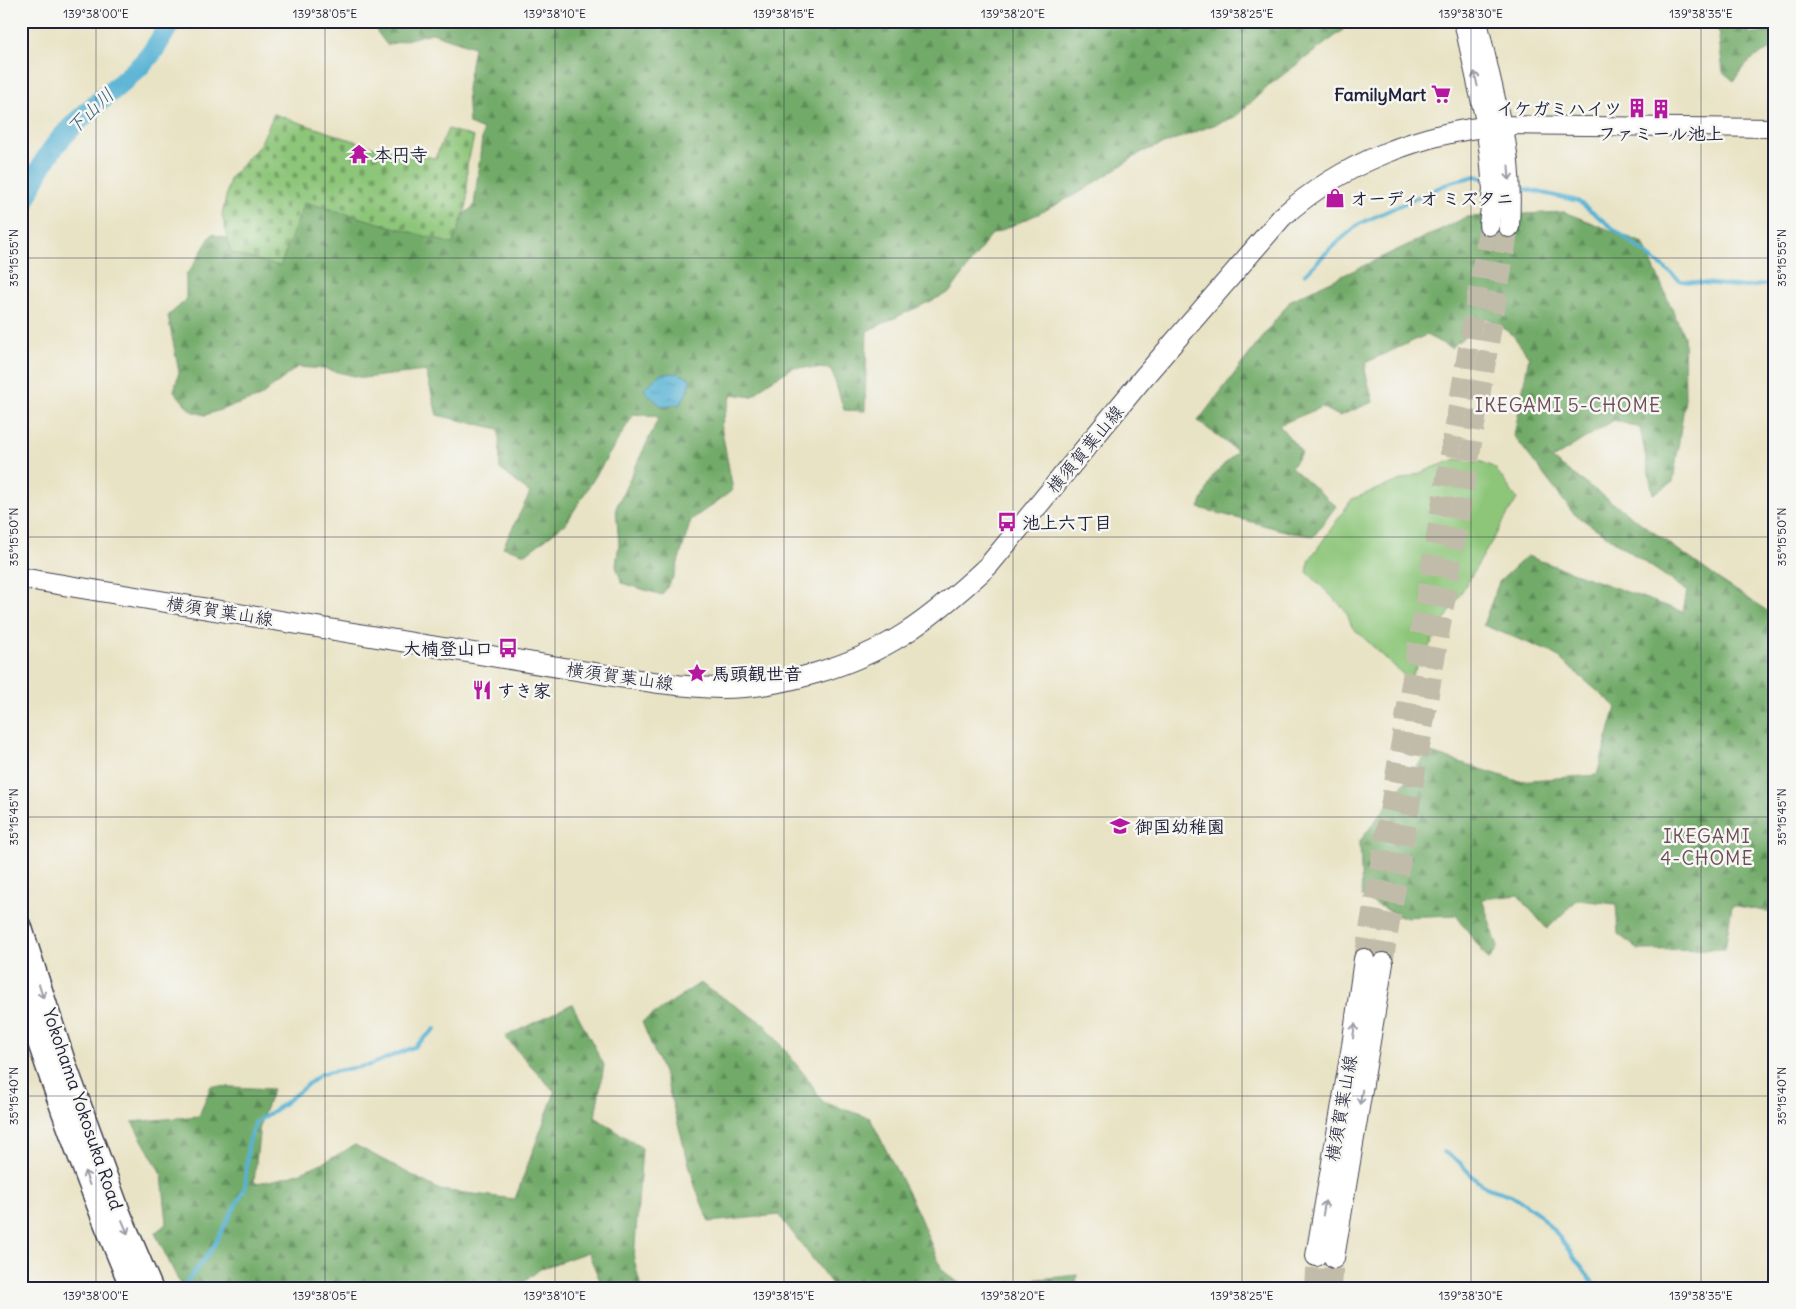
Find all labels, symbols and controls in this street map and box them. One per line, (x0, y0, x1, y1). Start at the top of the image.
text: 139°38'00"E (63, 6, 129, 21)
text: 139°38'05"E (293, 6, 357, 21)
text: 139°38'10"E (524, 6, 586, 21)
text: 139°38'15"E (753, 6, 815, 21)
text: 139°38'20"E (981, 6, 1045, 21)
text: 139°38'25"E (1210, 6, 1274, 21)
text: 139°38'30"E (1439, 6, 1503, 21)
text: 139°38'35"E (1669, 6, 1733, 21)
one-way arrow (1471, 71, 1480, 87)
water label: 下山川 (61, 83, 119, 139)
place label: FamilyMart (1334, 83, 1427, 106)
supermarket icon: FamilyMart (1430, 83, 1452, 105)
place label: イケガミハイツ (1496, 97, 1622, 120)
building icon: イケガミハイツ (1626, 97, 1648, 119)
building icon: ファミール池上 (1650, 98, 1672, 120)
place label: ファミール池上 (1598, 122, 1724, 145)
temple icon: 本円寺 (348, 143, 370, 165)
place label: 本円寺 (374, 143, 428, 166)
one-way arrow (1505, 164, 1514, 180)
shop icon: オーディオ ミズタニ (1324, 187, 1346, 209)
place label: オーディオ ミズタニ (1350, 187, 1514, 210)
text: 35°15'55"N (6, 229, 21, 287)
text: 35°15'55"N (1774, 229, 1789, 287)
district label: IKEGAMI 5-CHOME (1475, 393, 1661, 417)
street label: 横須賀葉山線 (1041, 400, 1129, 498)
text: 35°15'50"N (6, 508, 21, 566)
text: 35°15'50"N (1774, 508, 1789, 566)
bus stop icon: 池上六丁目 (996, 511, 1018, 533)
place label: 池上六丁目 (1022, 511, 1112, 534)
street label: 横須賀葉山線 (165, 591, 275, 631)
place label: 大楠登山口 (403, 637, 493, 660)
bus stop icon: 大楠登山口 (497, 637, 519, 659)
street label: 横須賀葉山線 (565, 657, 675, 695)
place icon: 馬頭観世音 (686, 662, 708, 684)
place label: 馬頭観世音 (712, 662, 802, 685)
restaurant icon: すき家 (471, 679, 493, 701)
place label: すき家 (497, 679, 551, 702)
text: 35°15'45"N (6, 788, 21, 846)
text: 35°15'45"N (1774, 788, 1789, 846)
school or university icon: 御国幼稚園 (1109, 815, 1131, 837)
place label: 御国幼稚園 (1135, 815, 1225, 838)
district label: IKEGAMI 4-CHOME (1660, 824, 1754, 870)
one-way arrow (37, 983, 47, 999)
street label: Yokohama Yokosuka Road (38, 1005, 128, 1213)
one-way arrow (1349, 1023, 1359, 1039)
street label: 横須賀葉山線 (1320, 1053, 1362, 1163)
text: 35°15'40"N (6, 1067, 21, 1125)
text: 35°15'40"N (1774, 1067, 1789, 1125)
one-way arrow (1355, 1089, 1365, 1105)
one-way arrow (82, 1170, 91, 1186)
one-way arrow (1320, 1201, 1330, 1217)
one-way arrow (121, 1219, 130, 1234)
text: 139°38'00"E (63, 1288, 129, 1303)
text: 139°38'05"E (293, 1288, 357, 1303)
text: 139°38'10"E (524, 1288, 586, 1303)
text: 139°38'15"E (753, 1288, 815, 1303)
text: 139°38'20"E (981, 1288, 1045, 1303)
text: 139°38'25"E (1210, 1288, 1274, 1303)
text: 139°38'30"E (1439, 1288, 1503, 1303)
text: 139°38'35"E (1669, 1288, 1733, 1303)

